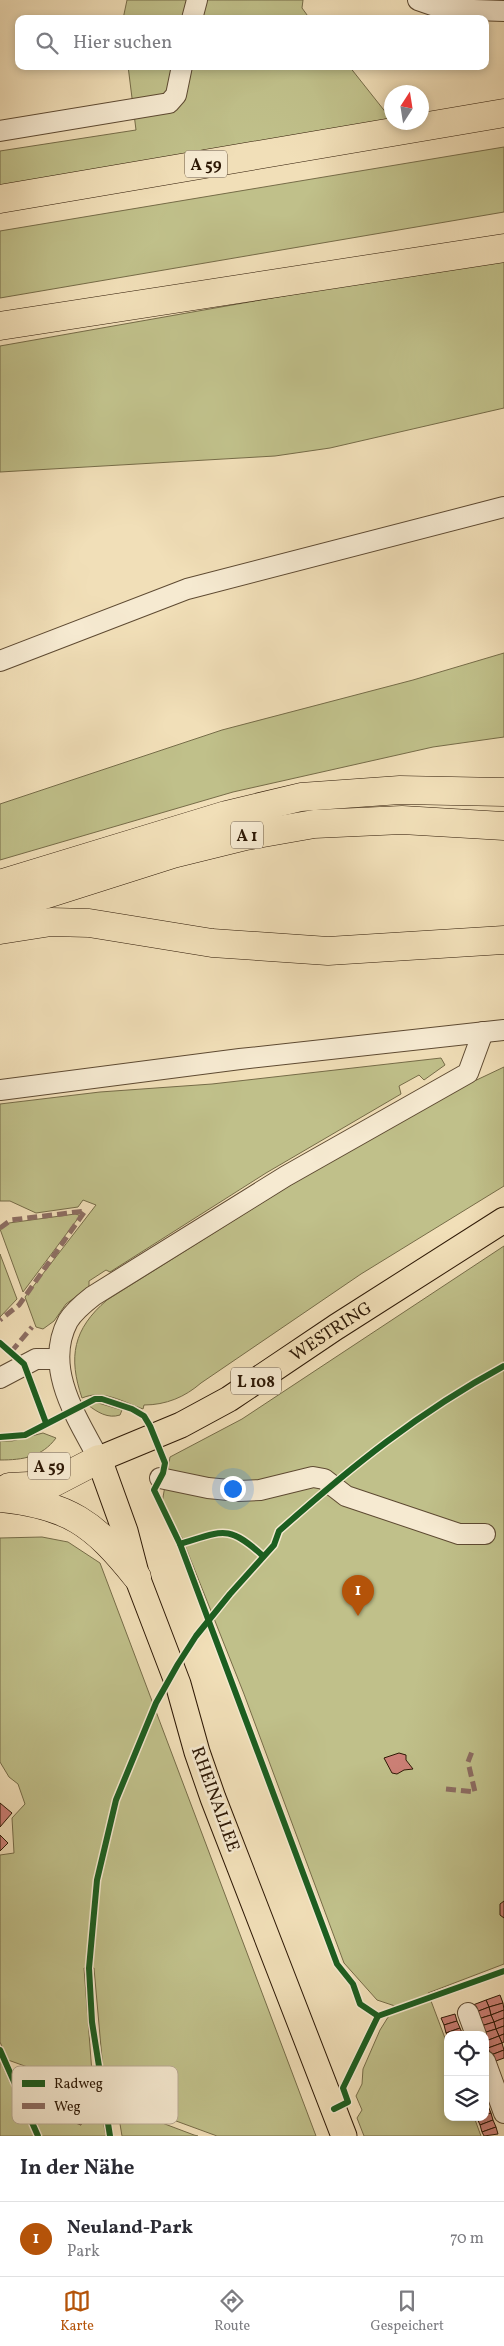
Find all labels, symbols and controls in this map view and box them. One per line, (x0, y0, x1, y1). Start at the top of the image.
search box (15, 15, 489, 70)
icon: search (33, 29, 61, 57)
text: Hier suchen (73, 30, 172, 56)
north arrow (384, 85, 429, 130)
road number: A 59 (185, 150, 227, 178)
road number: A 1 (231, 822, 263, 848)
street label: WESTRING (285, 1296, 377, 1368)
road number: L 108 (231, 1368, 281, 1394)
road number: A 59 (28, 1452, 70, 1480)
your location (220, 1476, 246, 1502)
pin: 1 (342, 1575, 374, 1616)
street label: RHEINALLEE (184, 1743, 245, 1856)
map controls (444, 2031, 489, 2121)
button: locate (444, 2031, 489, 2076)
legend (12, 2066, 178, 2124)
text: Radweg (54, 2075, 103, 2094)
button: layers (444, 2076, 489, 2121)
text: Weg (54, 2098, 81, 2117)
text: In der Nähe (20, 2154, 135, 2183)
text: Neuland-Park (67, 2215, 193, 2241)
text: 1 (33, 2228, 39, 2250)
text: 70 m (450, 2228, 484, 2250)
text: Park (67, 2241, 100, 2263)
tab: Karte (60, 2287, 94, 2336)
tab: Route (214, 2287, 250, 2336)
tab: Gespeichert (370, 2287, 444, 2336)

